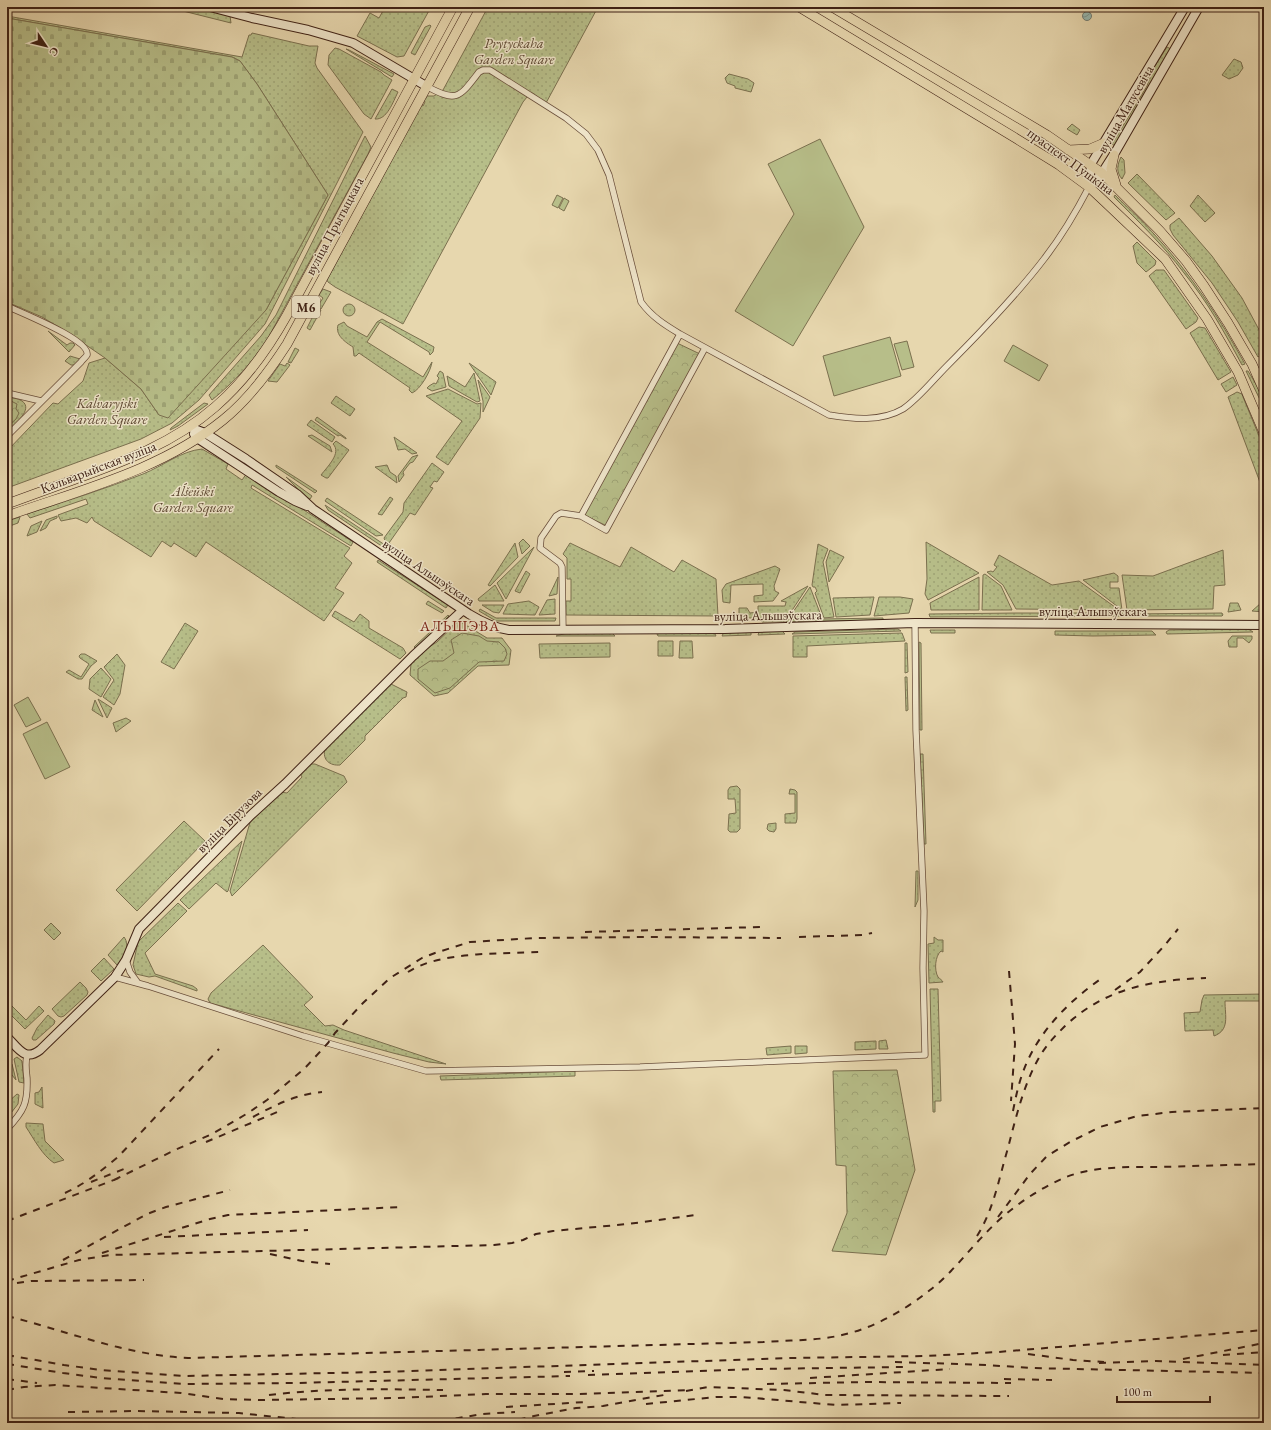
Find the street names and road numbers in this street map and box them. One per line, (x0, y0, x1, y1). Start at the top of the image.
street label: вуліца Матусевіча (1093, 61, 1158, 156)
street label: праспект Пушкіна (1024, 123, 1118, 199)
street label: вуліца Прытыцкага (301, 173, 368, 278)
road number: М6 (292, 296, 320, 318)
street label: Кальварыйская вуліца (37, 436, 159, 497)
street label: вуліца Альшэўскага (379, 534, 479, 610)
street label: вуліца Альшэўскага (1039, 602, 1147, 620)
street label: вуліца Альшэўскага (714, 605, 823, 625)
street label: вуліца Бірузова (192, 783, 266, 857)

